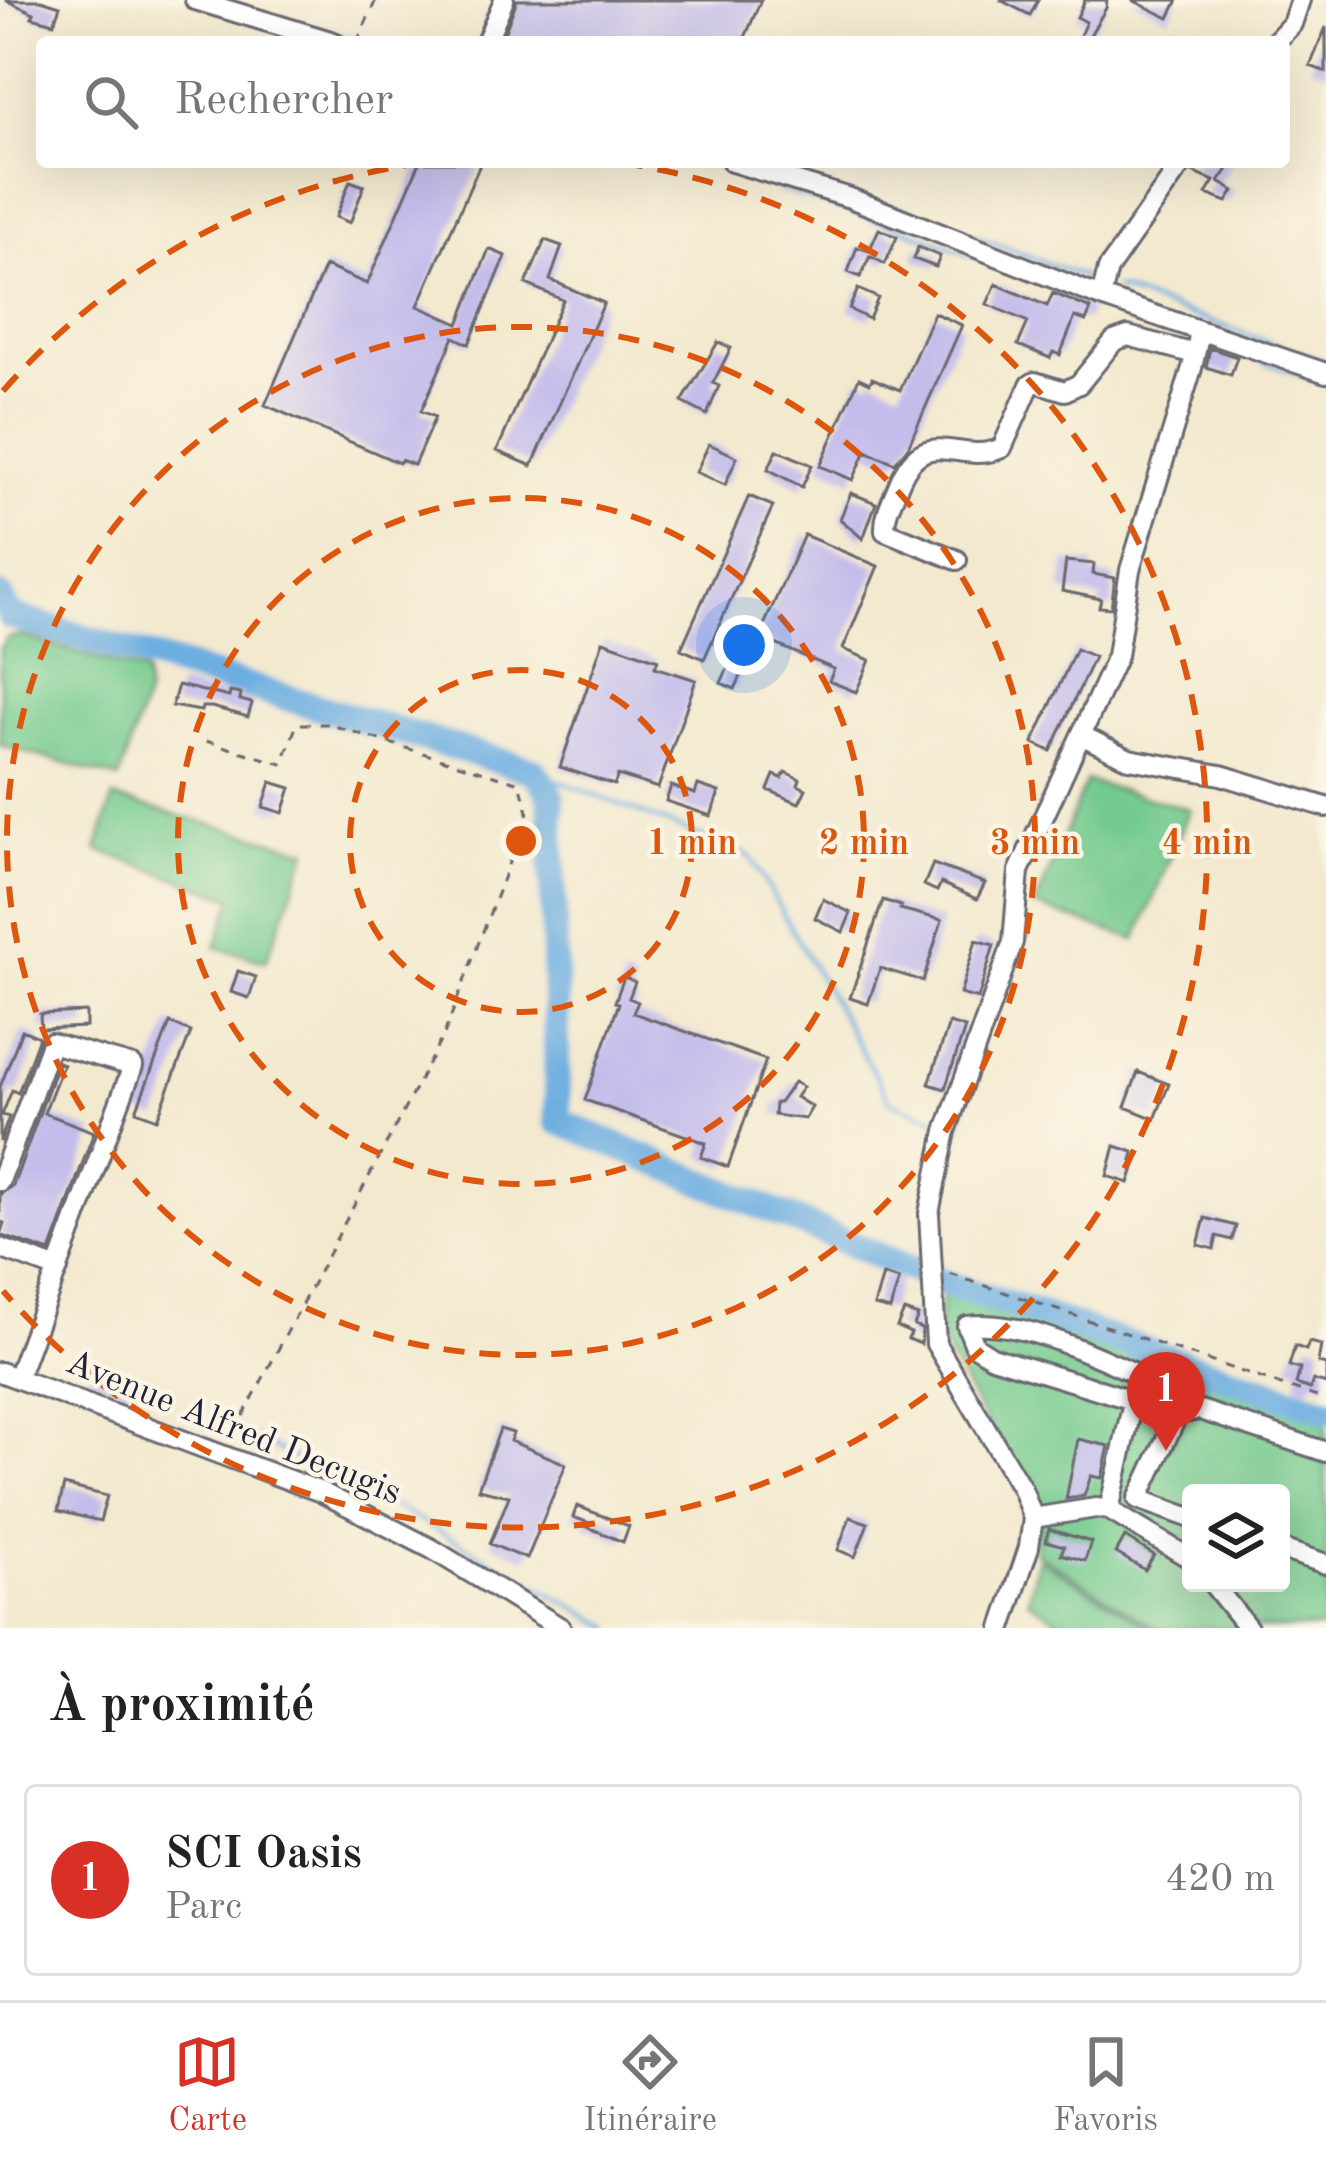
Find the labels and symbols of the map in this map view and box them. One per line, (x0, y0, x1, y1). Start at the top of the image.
your location (714, 615, 774, 675)
centre of rings (500, 820, 542, 862)
text: 1 min (647, 827, 737, 863)
text: 2 min (819, 827, 909, 863)
text: 3 min (990, 827, 1080, 863)
text: 4 min (1162, 827, 1252, 863)
street label: Avenue Alfred Decugis (60, 1345, 406, 1513)
pin: 1 (1127, 1352, 1205, 1451)

